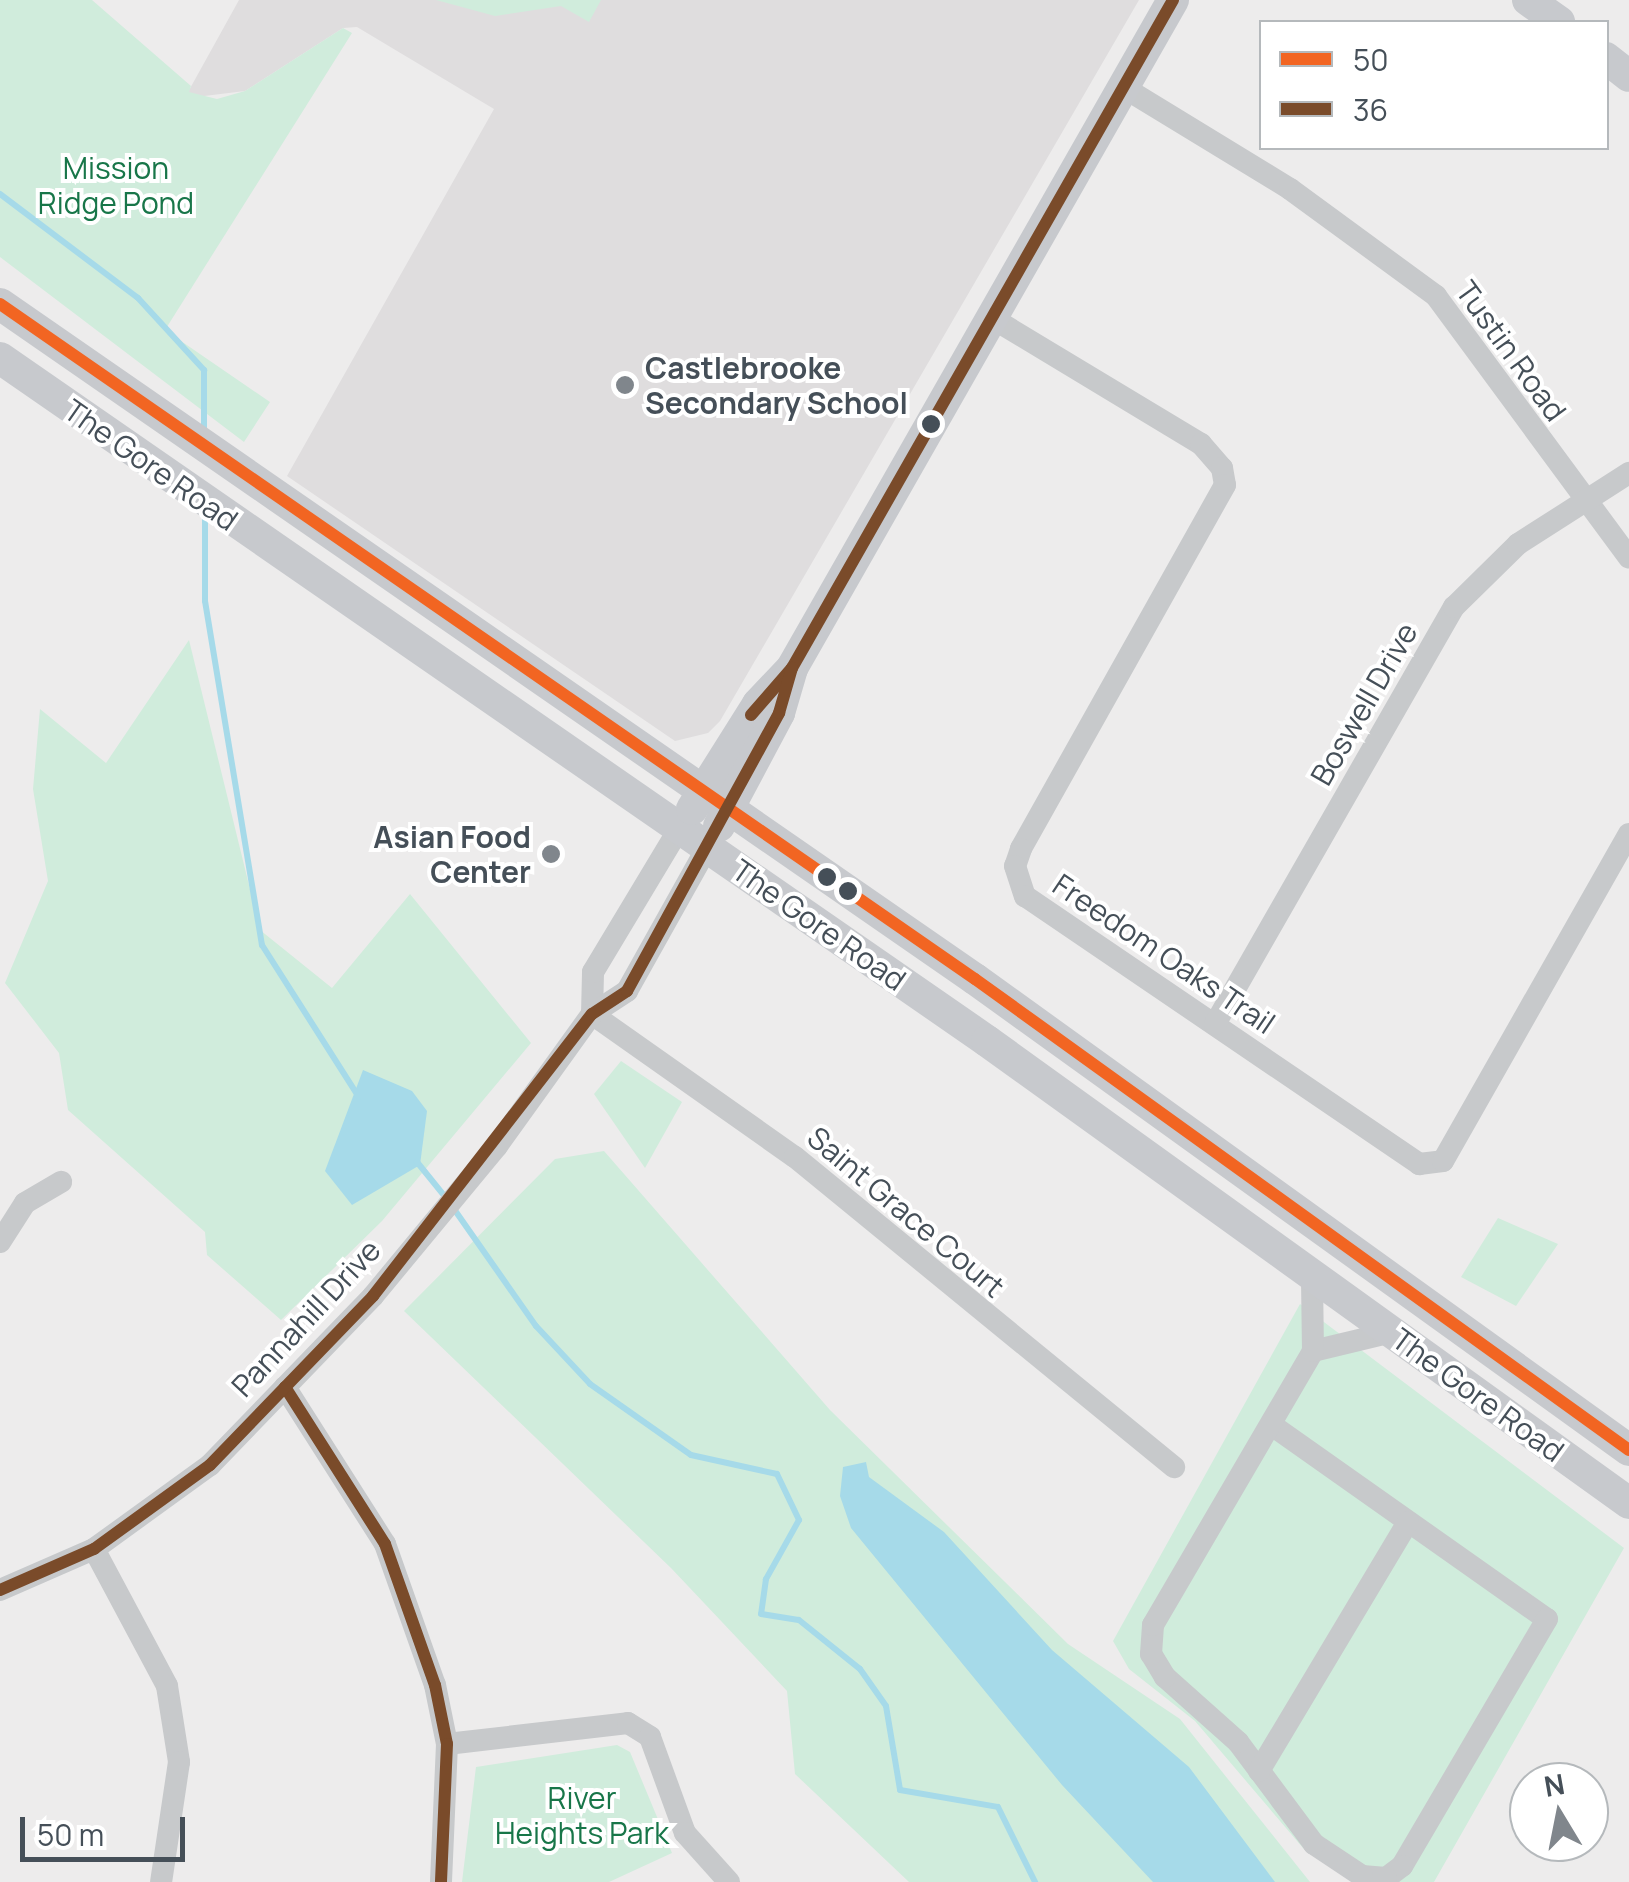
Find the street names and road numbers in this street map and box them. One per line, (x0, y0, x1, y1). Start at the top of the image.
street label: Tustin Road (1448, 274, 1574, 428)
street label: The Gore Road (57, 392, 245, 538)
street label: Boswell Drive (1303, 617, 1425, 791)
street label: The Gore Road (725, 852, 913, 998)
street label: Freedom Oaks Trail (1046, 866, 1282, 1042)
street label: Saint Grace Court (800, 1119, 1012, 1305)
street label: Pannahill Drive (224, 1232, 388, 1404)
street label: The Gore Road (1385, 1321, 1571, 1469)

